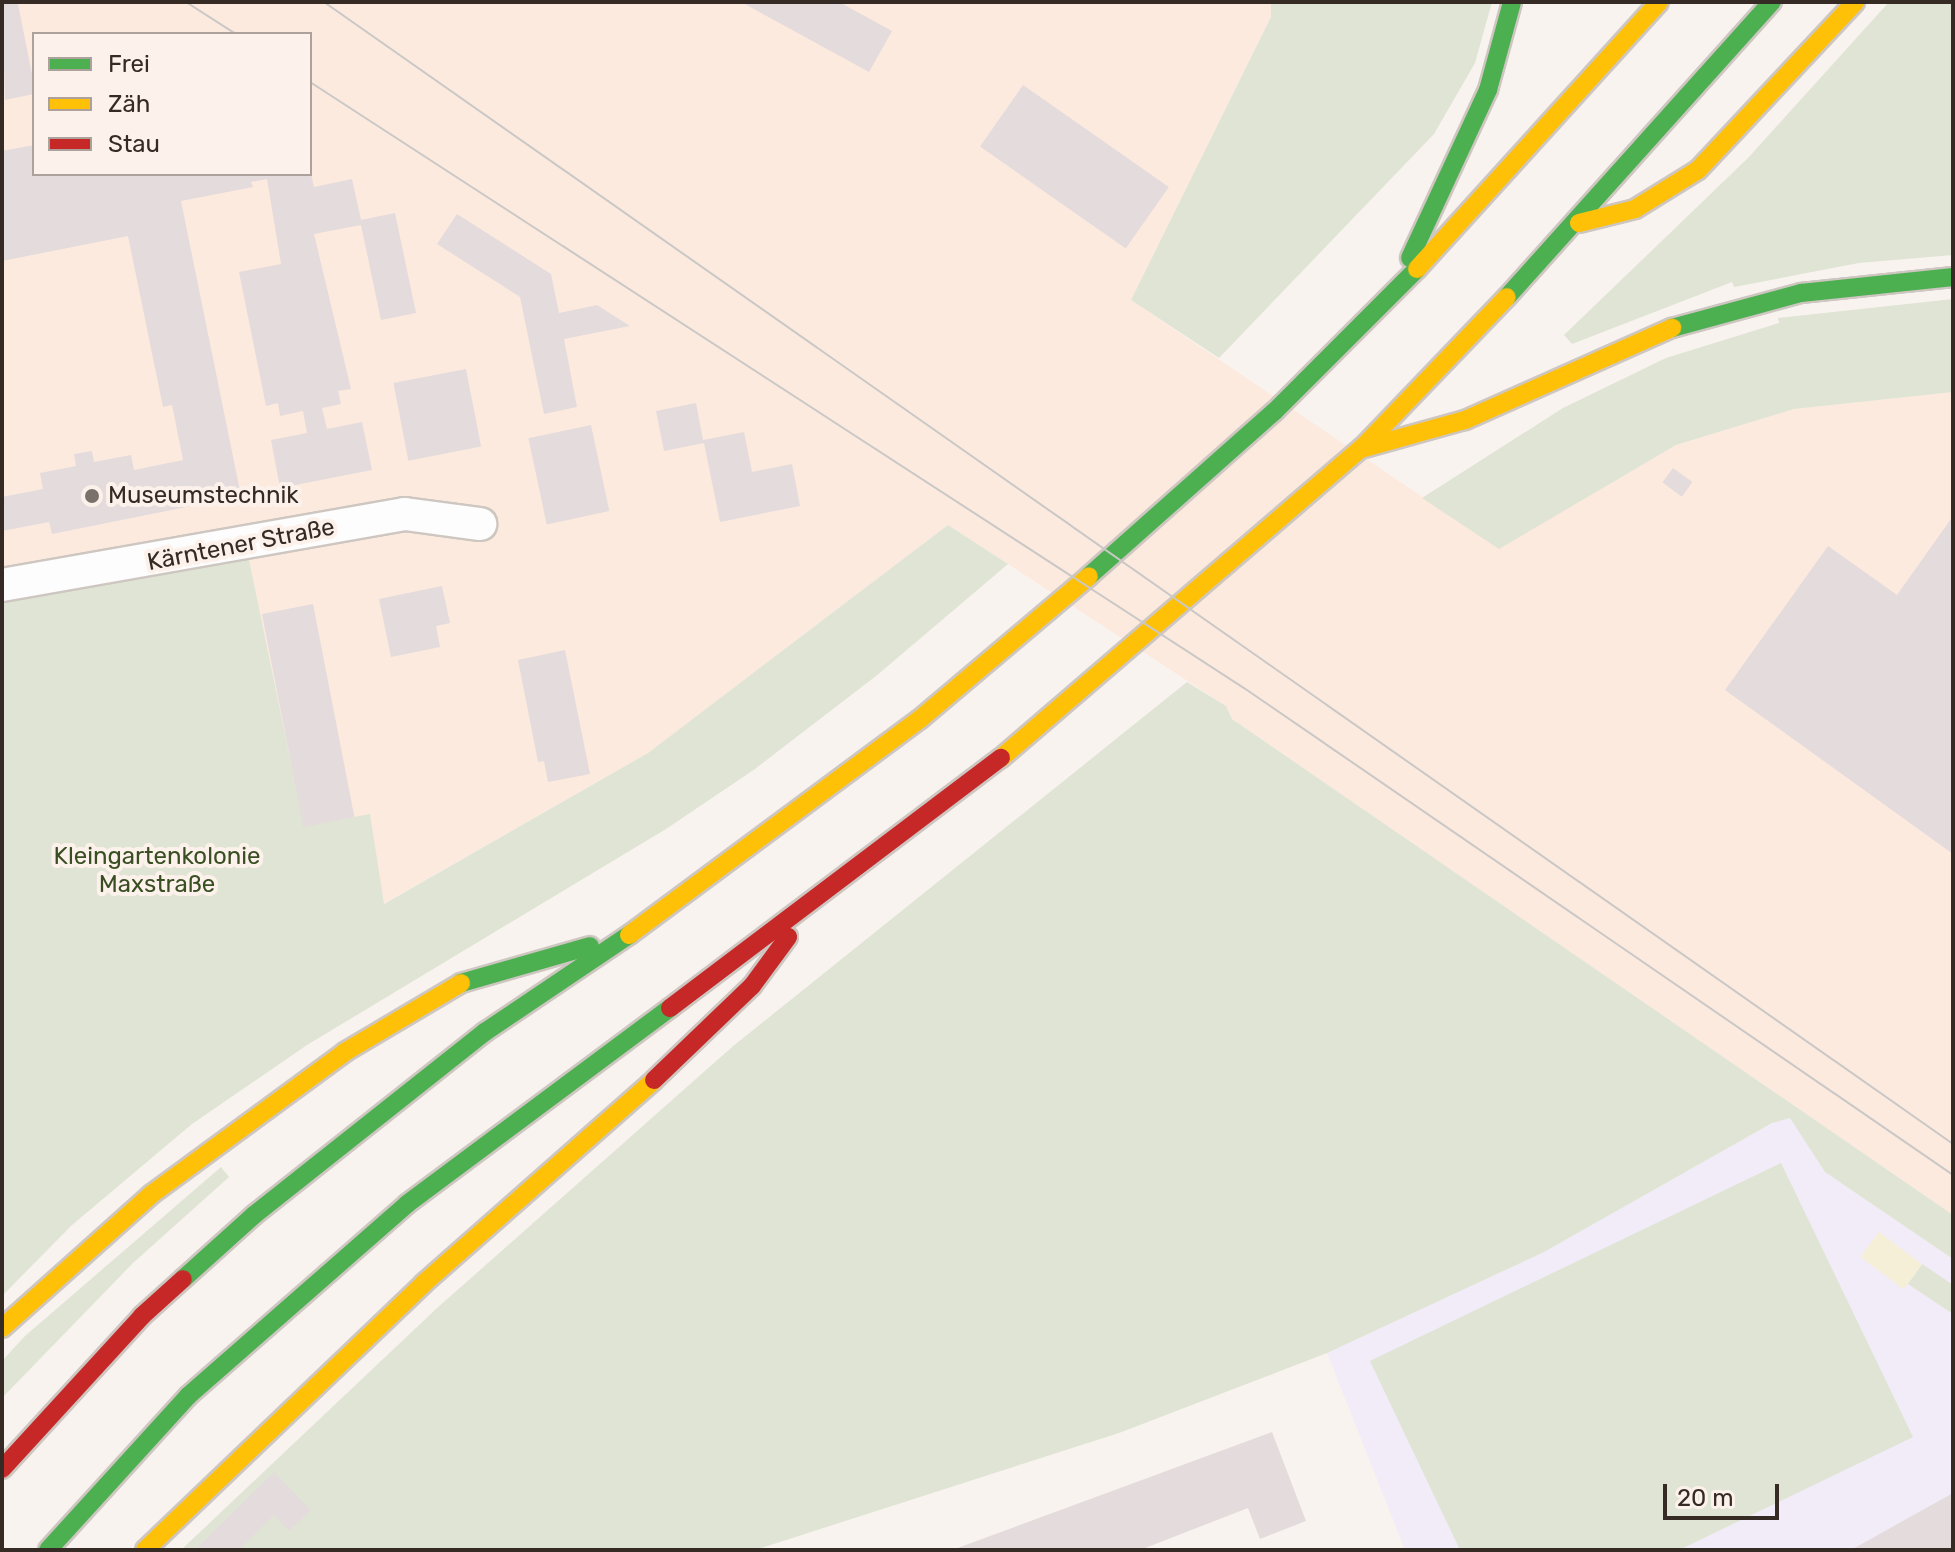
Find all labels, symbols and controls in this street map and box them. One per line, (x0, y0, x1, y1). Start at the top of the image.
legend (32, 32, 312, 176)
text: Frei (108, 50, 150, 78)
text: Zäh (108, 90, 150, 118)
text: Stau (108, 130, 160, 158)
place label: Museumstechnik (108, 482, 299, 510)
marker: Museumstechnik (83, 487, 101, 505)
street label: Kärntener Straße (145, 513, 337, 577)
park label: Kleingartenkolonie Maxstraße (53, 843, 261, 899)
scale bar (1667, 1468, 1783, 1518)
text: 20 m (1677, 1484, 1734, 1512)

